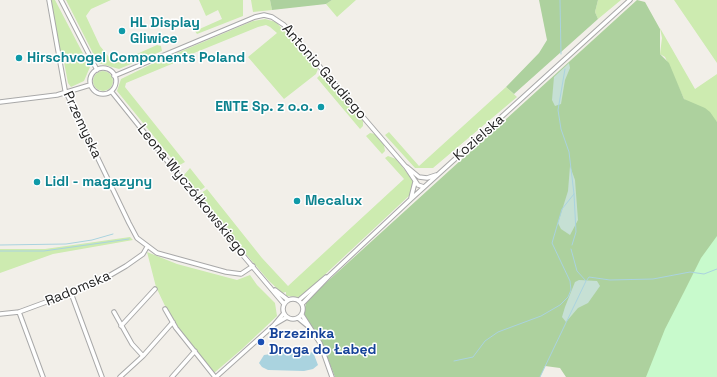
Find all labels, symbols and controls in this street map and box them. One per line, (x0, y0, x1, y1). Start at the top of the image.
place label: HL Display Gliwice (130, 15, 200, 48)
street label: Antonio Gaudiego (278, 21, 370, 123)
marker: HL Display Gliwice (117, 26, 127, 36)
place label: Hirschvogel Components Poland (27, 50, 245, 66)
marker: Hirschvogel Components Poland (14, 53, 24, 63)
street label: Przemyska (59, 89, 105, 161)
place label: ENTE Sp. z o.o. (215, 99, 313, 115)
marker: ENTE Sp. z o.o. (316, 102, 326, 112)
street label: Kozielska (450, 111, 508, 165)
street label: Leona Wyczółkowskiego (133, 121, 251, 261)
place label: Lidl - magazyny (45, 174, 152, 190)
marker: Lidl - magazyny (32, 177, 42, 187)
place label: Mecalux (305, 193, 362, 209)
marker: Mecalux (292, 196, 302, 206)
street label: Radomska (43, 268, 113, 310)
place label: Brzezinka Droga do Łabęd (269, 326, 376, 358)
marker: Brzezinka Droga do Łabęd (256, 337, 266, 347)

